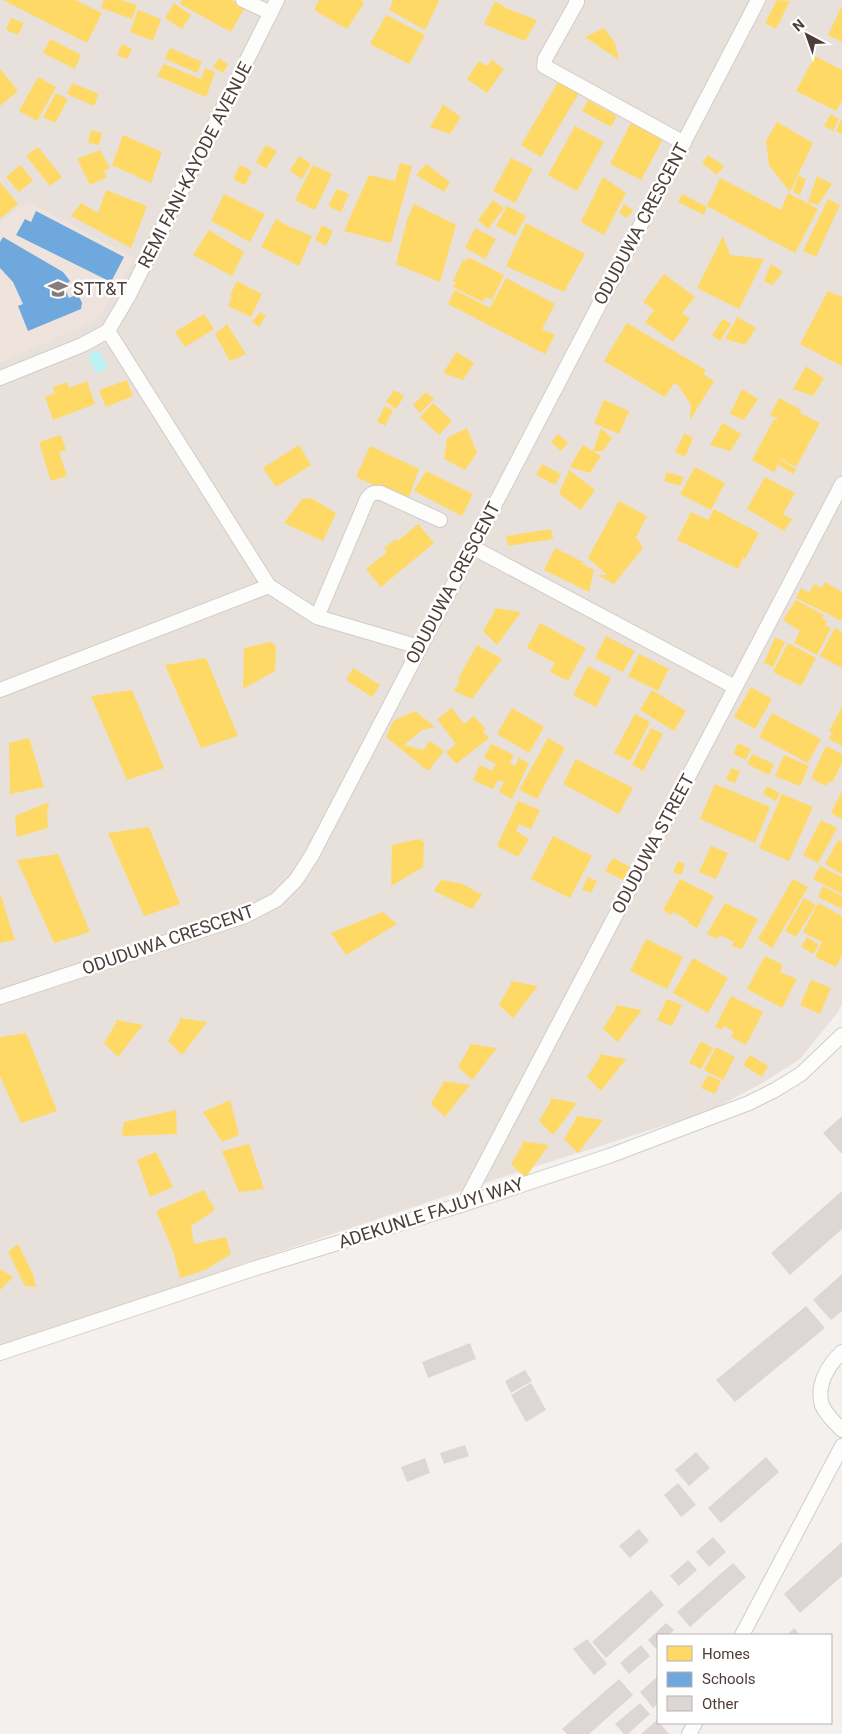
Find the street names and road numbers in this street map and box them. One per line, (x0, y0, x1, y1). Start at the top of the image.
street label: REMI FANI-KAYODE AVENUE (133, 58, 256, 271)
street label: ODUDUWA CRESCENT (589, 139, 692, 308)
street label: ODUDUWA CRESCENT (401, 498, 504, 667)
street label: ODUDUWA STREET (607, 770, 698, 917)
street label: ODUDUWA CRESCENT (79, 900, 257, 979)
street label: ADEKUNLE FAJUYI WAY (336, 1173, 526, 1252)

